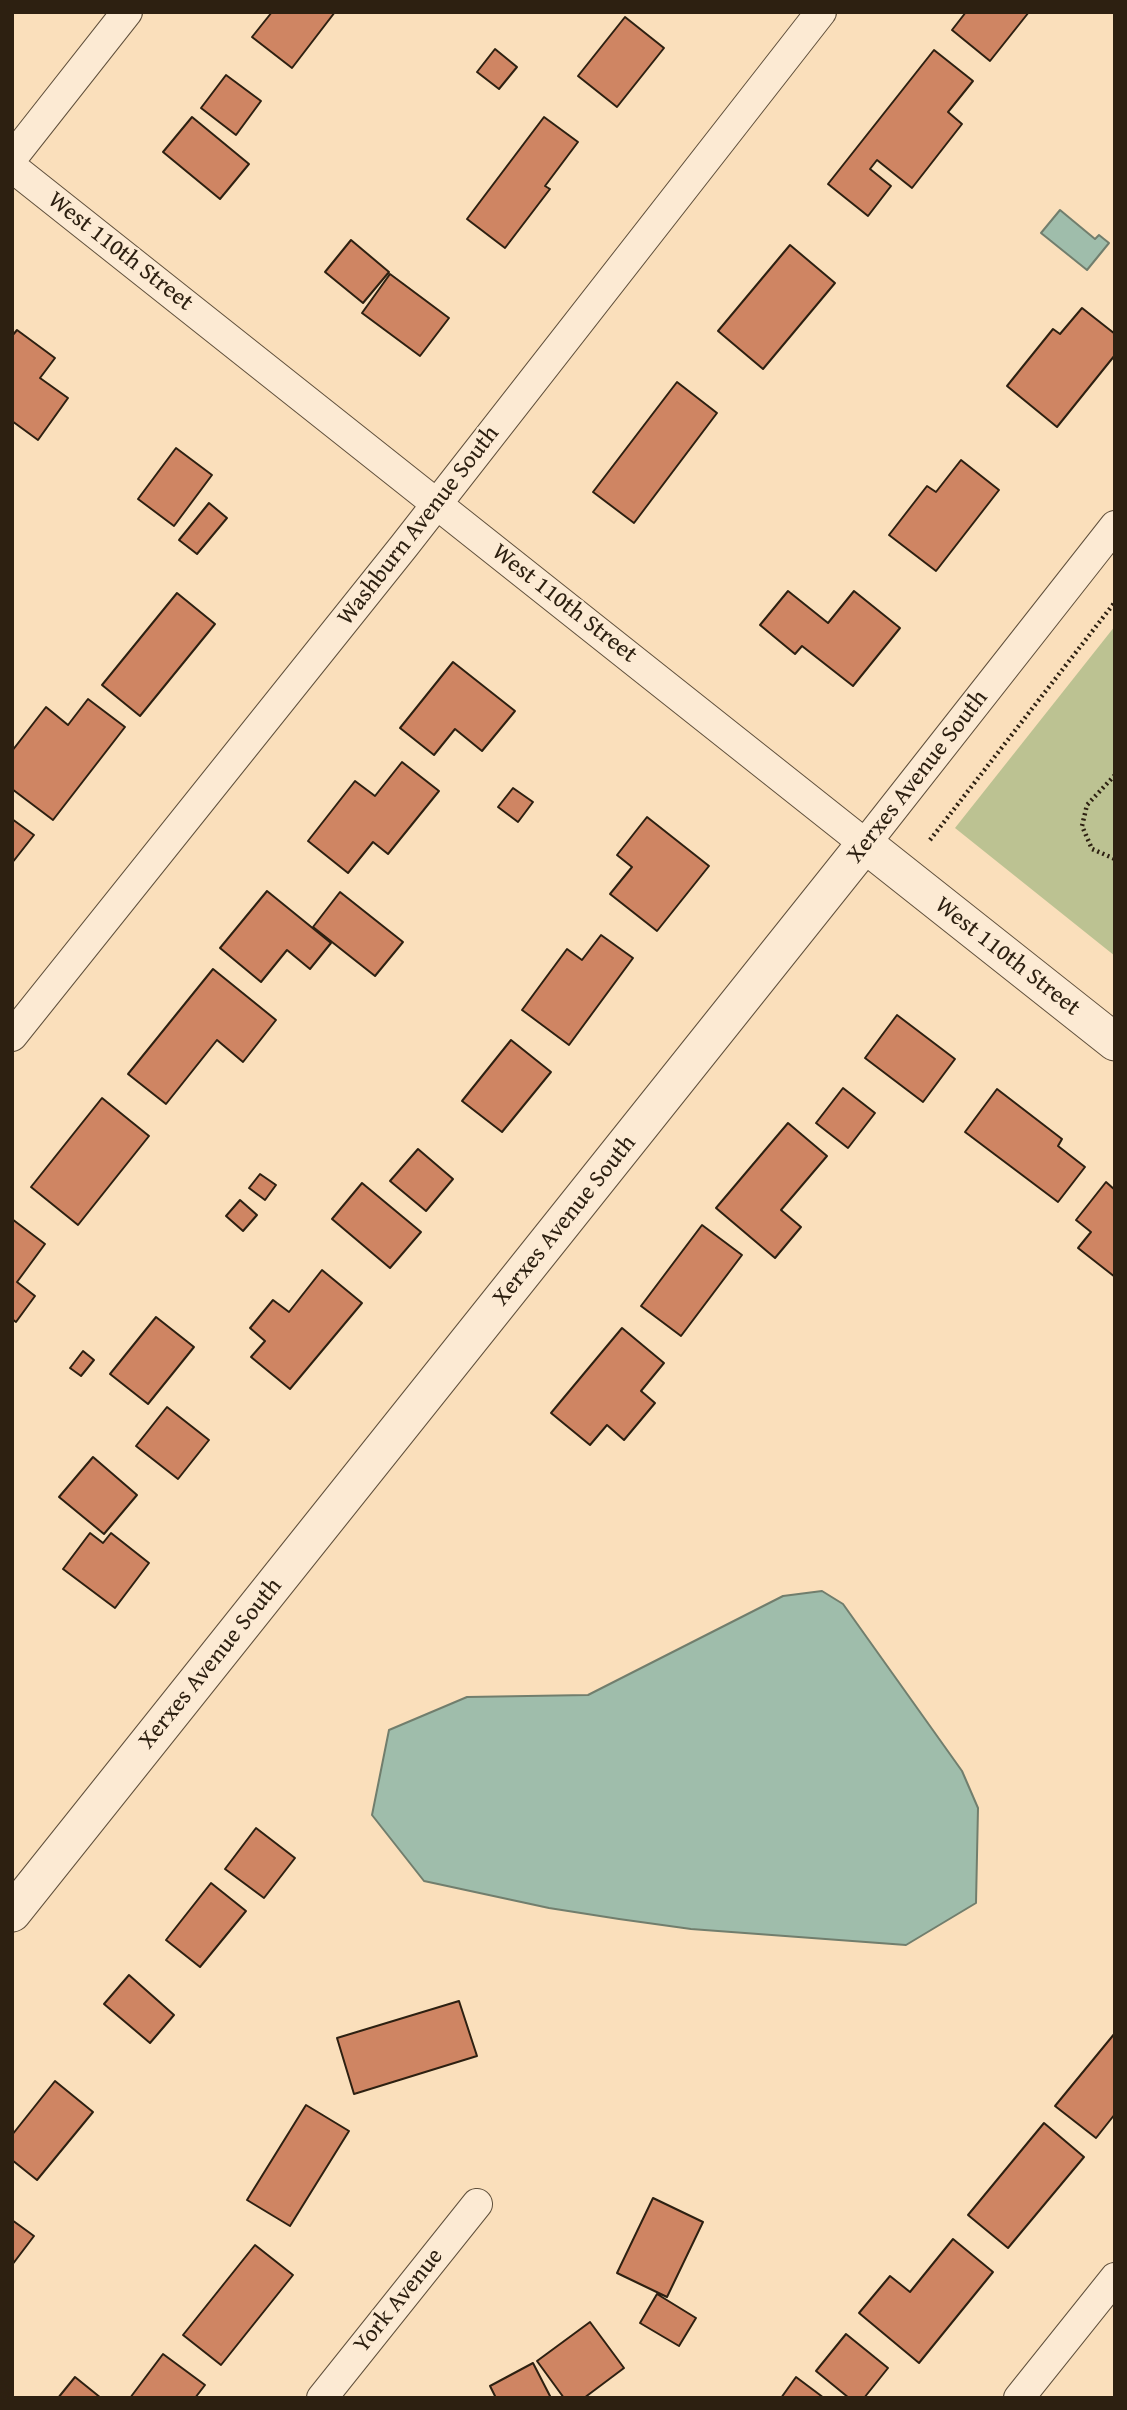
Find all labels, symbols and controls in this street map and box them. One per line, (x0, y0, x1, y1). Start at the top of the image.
street label: West 110th Street (42, 186, 198, 318)
street label: Washburn Avenue South (332, 420, 506, 632)
street label: West 110th Street (486, 538, 642, 670)
street label: Xerxes Avenue South (841, 685, 995, 869)
street label: West 110th Street (929, 891, 1085, 1023)
street label: Xerxes Avenue South (487, 1130, 643, 1312)
street label: Xerxes Avenue South (133, 1573, 289, 1755)
street label: York Avenue (348, 2243, 450, 2359)

